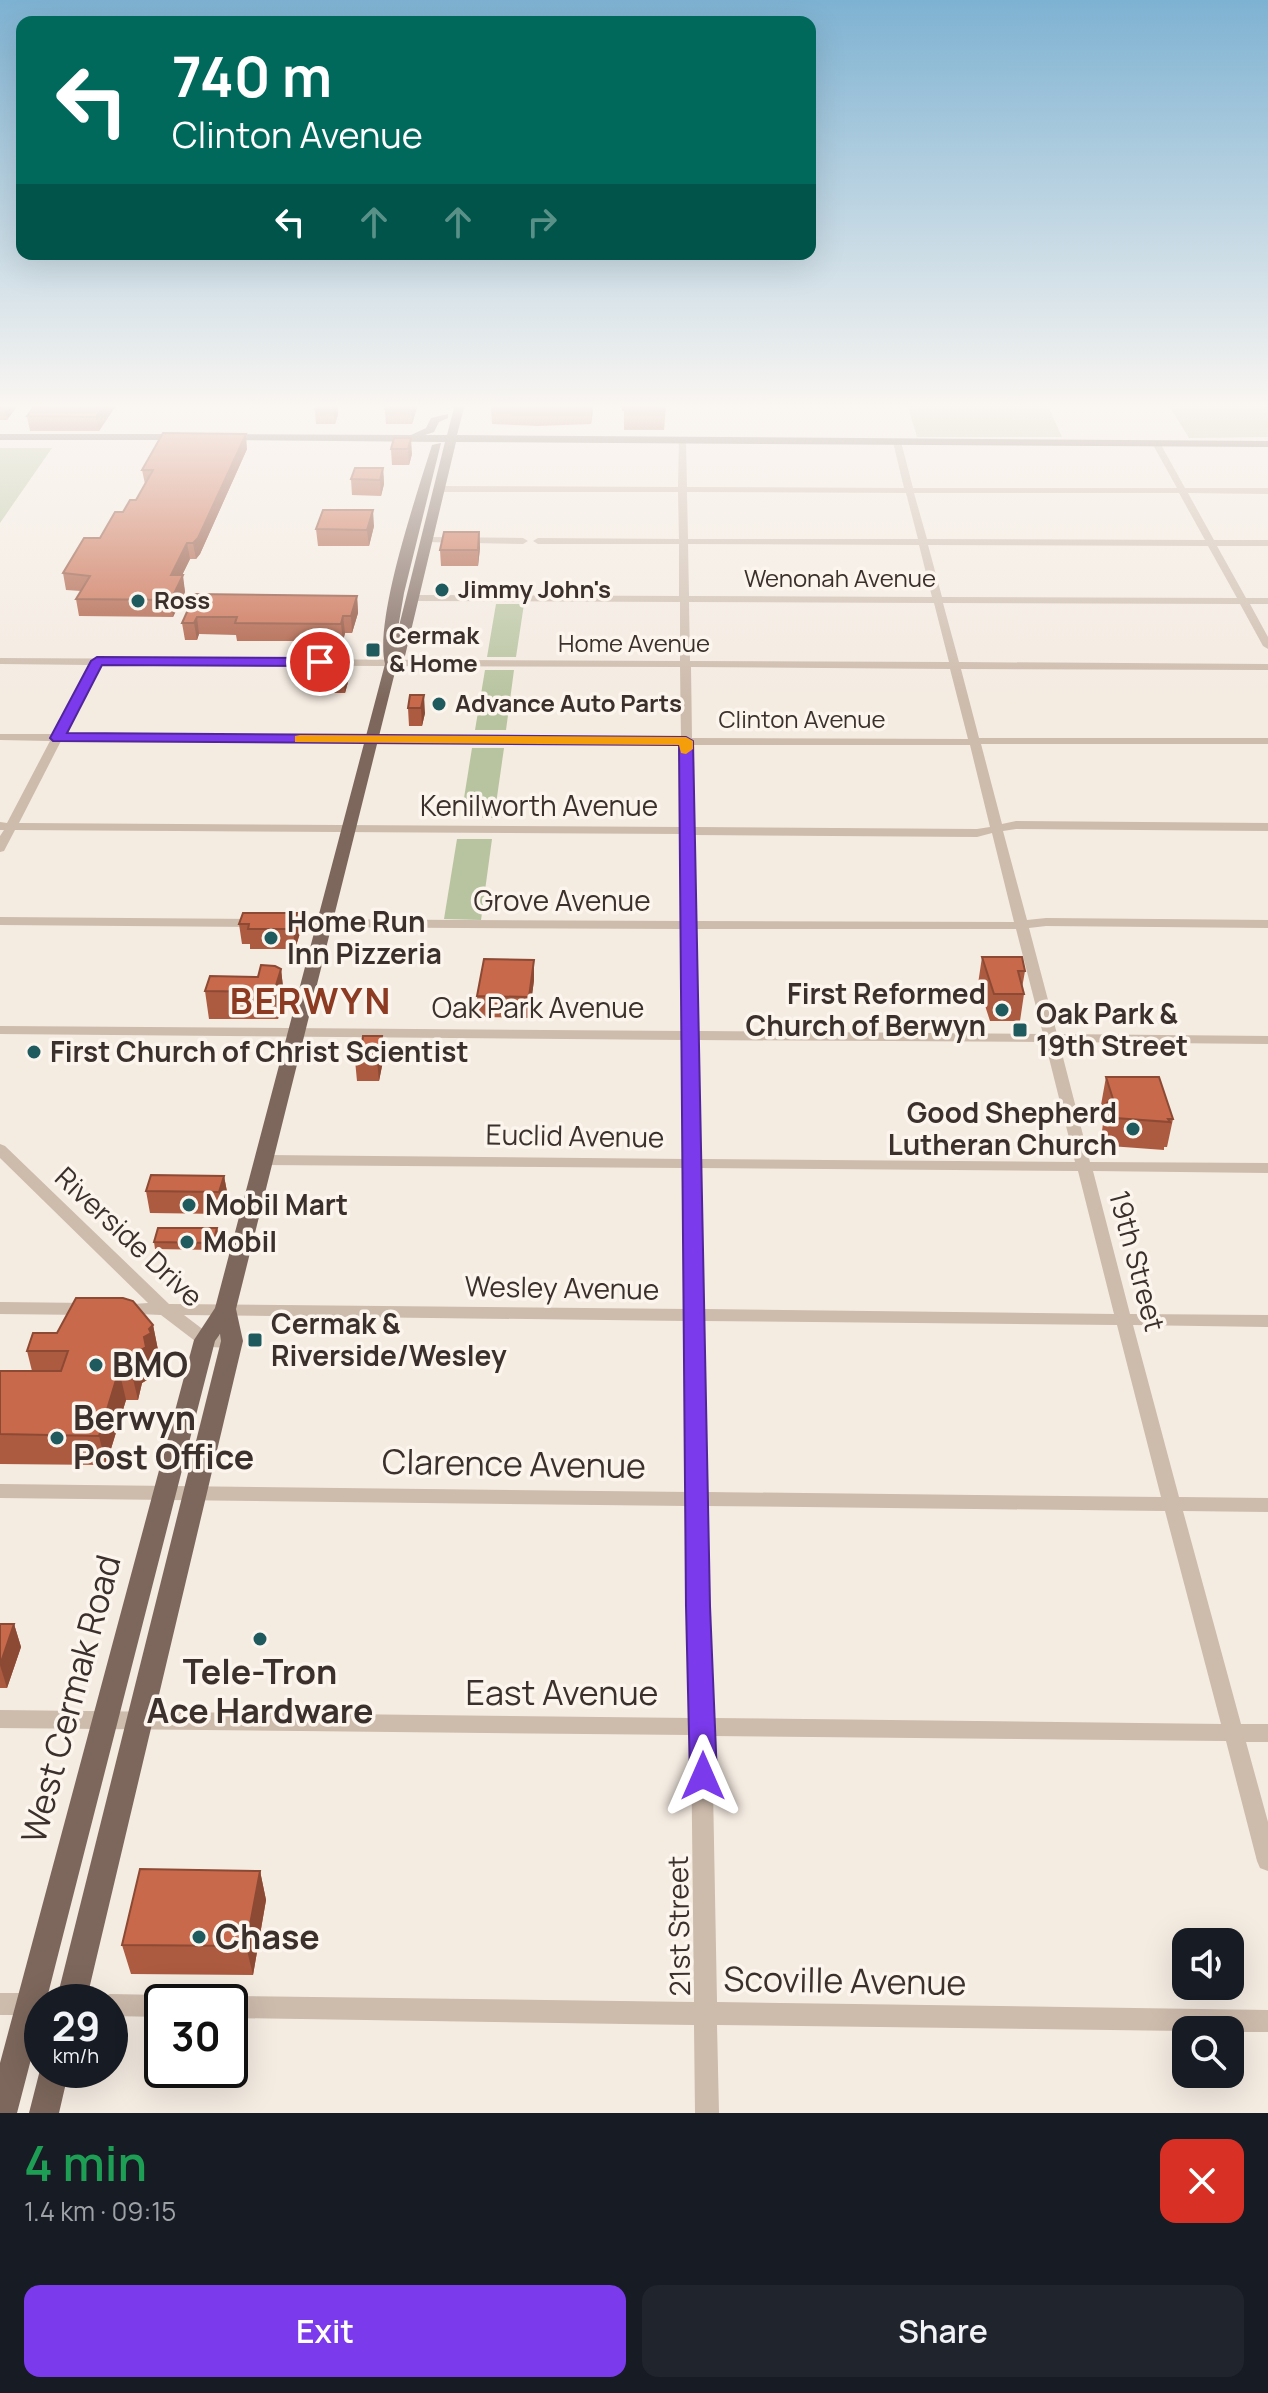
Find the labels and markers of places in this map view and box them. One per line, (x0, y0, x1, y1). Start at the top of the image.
place label: Jimmy John's (458, 572, 611, 605)
marker: Jimmy John's (433, 581, 451, 599)
place label: Ross (154, 583, 210, 616)
marker: Ross (129, 592, 147, 610)
place label: Cermak & Home (389, 618, 480, 679)
pin (286, 628, 354, 696)
marker: Cermak & Home (364, 641, 382, 659)
place label: Advance Auto Parts (455, 686, 682, 719)
marker: Advance Auto Parts (430, 695, 448, 713)
place label: Home Run Inn Pizzeria (287, 902, 442, 972)
marker: Home Run Inn Pizzeria (262, 929, 280, 947)
place label: First Reformed Church of Berwyn (745, 974, 986, 1044)
place label: Oak Park & 19th Street (1036, 994, 1188, 1064)
marker: First Reformed Church of Berwyn (993, 1001, 1011, 1019)
marker: Oak Park & 19th Street (1011, 1021, 1029, 1039)
place label: First Church of Christ Scientist (50, 1032, 469, 1070)
marker: First Church of Christ Scientist (25, 1043, 43, 1061)
place label: Good Shepherd Lutheran Church (888, 1093, 1117, 1163)
marker: Good Shepherd Lutheran Church (1124, 1120, 1142, 1138)
place label: Mobil Mart (205, 1185, 348, 1223)
marker: Mobil Mart (180, 1196, 198, 1214)
place label: Mobil (203, 1222, 277, 1260)
marker: Mobil (178, 1233, 196, 1251)
place label: Cermak & Riverside/Wesley (271, 1304, 507, 1374)
marker: Cermak & Riverside/Wesley (246, 1331, 264, 1349)
place label: BMO (112, 1341, 188, 1387)
marker: BMO (87, 1356, 105, 1374)
place label: Berwyn Post Office (73, 1394, 254, 1479)
marker: Berwyn Post Office (48, 1429, 66, 1447)
marker: Tele-Tron Ace Hardware (251, 1630, 269, 1648)
place label: Tele-Tron Ace Hardware (147, 1648, 373, 1733)
place label: Chase (215, 1913, 320, 1959)
marker: Chase (190, 1928, 208, 1946)

